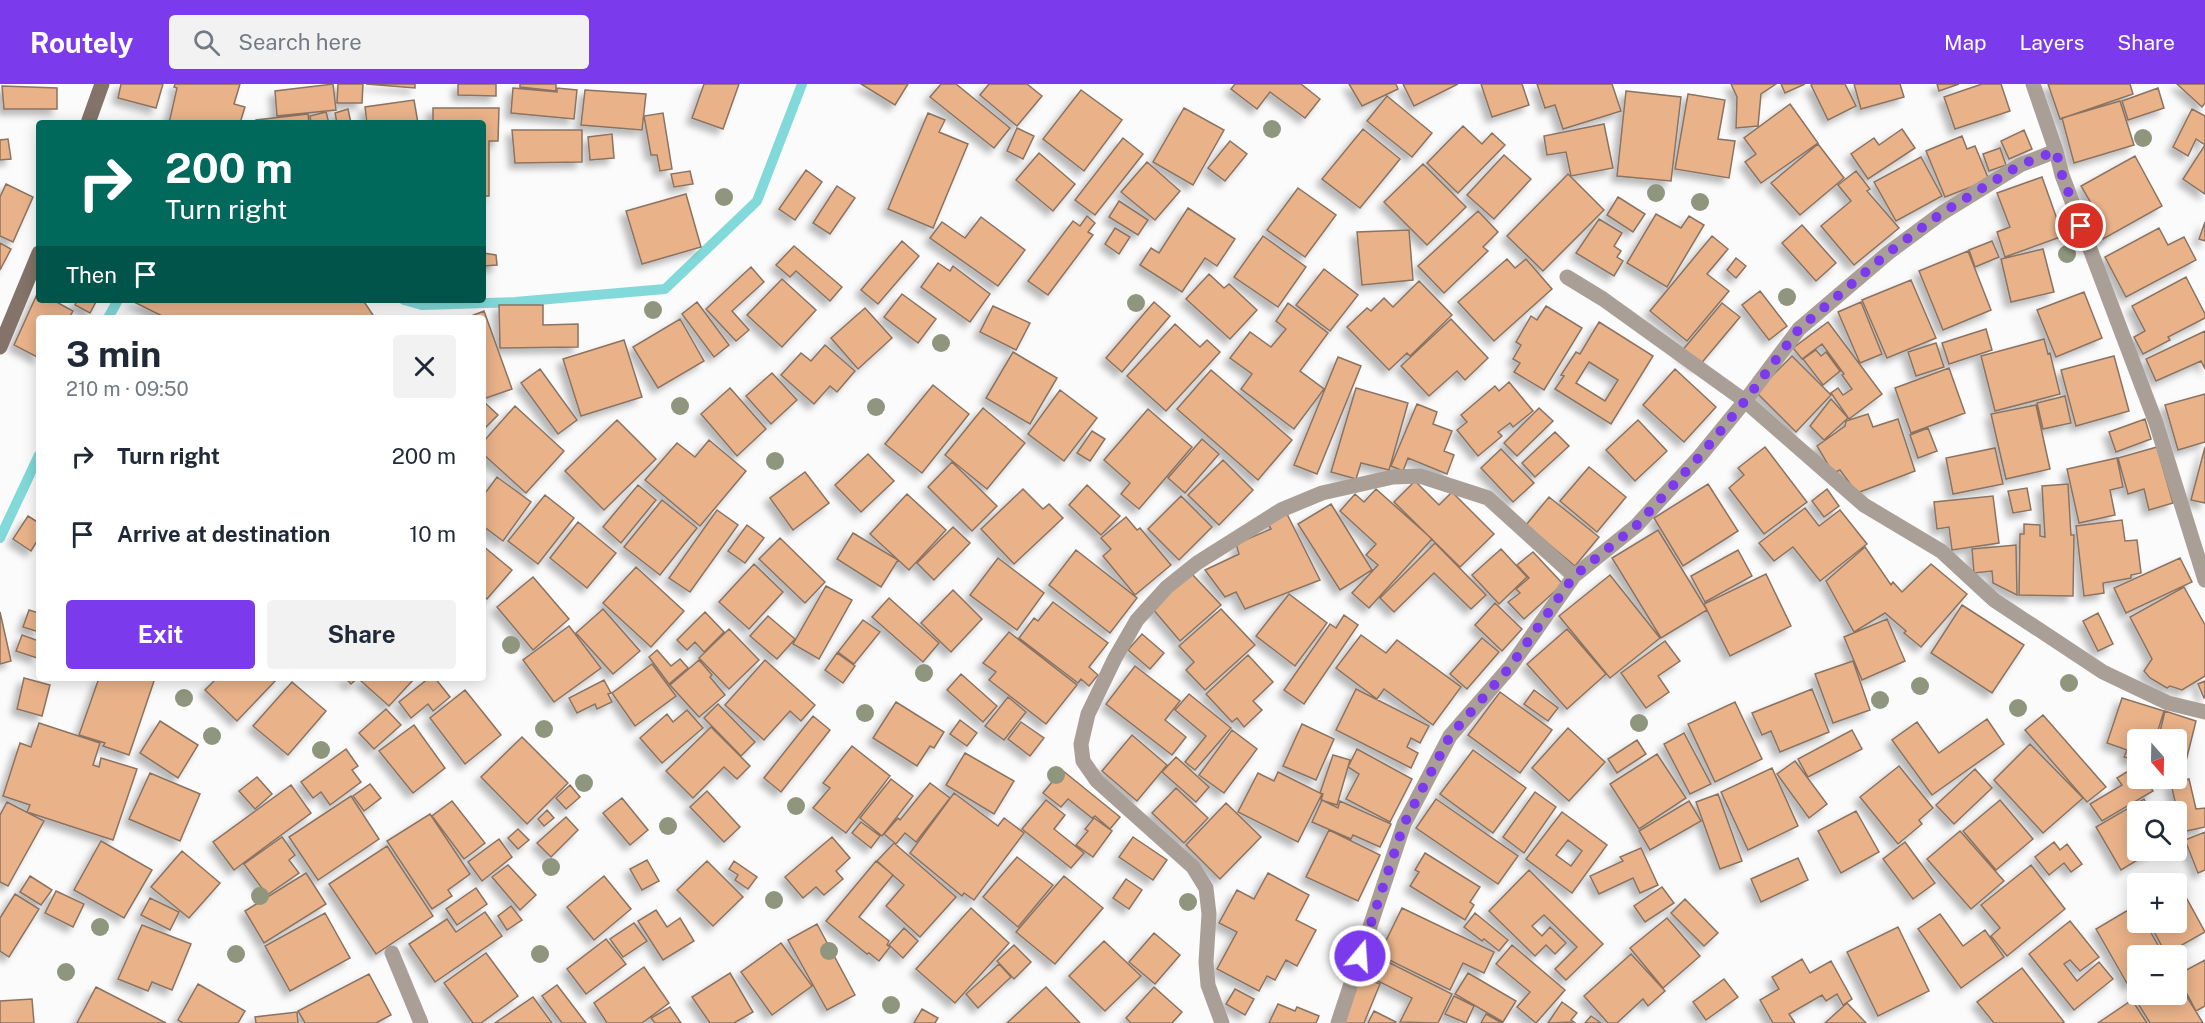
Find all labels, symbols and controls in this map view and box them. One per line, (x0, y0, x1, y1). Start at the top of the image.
search box (169, 15, 589, 69)
text: Routely (30, 26, 133, 59)
icon: search (190, 26, 223, 59)
text: Search here (238, 29, 362, 55)
text: Map (1944, 30, 1987, 55)
text: Layers (2020, 30, 2084, 55)
text: Share (2117, 30, 2175, 55)
text: 200 m (165, 143, 293, 192)
icon: right (66, 144, 144, 222)
text: Turn right (165, 193, 288, 225)
pin (2055, 200, 2106, 251)
icon: arrive (2064, 209, 2097, 242)
icon: arrive (129, 258, 162, 291)
text: Then (66, 262, 117, 288)
text: 3 min (66, 333, 161, 375)
button: close (393, 335, 456, 398)
text: 210 m · 09:50 (66, 377, 189, 401)
icon: right (66, 440, 99, 473)
text: Turn right (117, 443, 220, 469)
text: 200 m (392, 443, 456, 469)
icon: arrive (66, 518, 99, 551)
text: Arrive at destination (117, 521, 330, 547)
text: 10 m (409, 521, 456, 547)
button: Exit (66, 600, 255, 669)
button: Share (267, 600, 456, 669)
north arrow (2127, 729, 2187, 789)
map controls (2127, 729, 2187, 1005)
button: search (2127, 801, 2187, 861)
button: + (2127, 873, 2187, 933)
position arrow (1328, 924, 1392, 988)
button: − (2127, 945, 2187, 1005)

